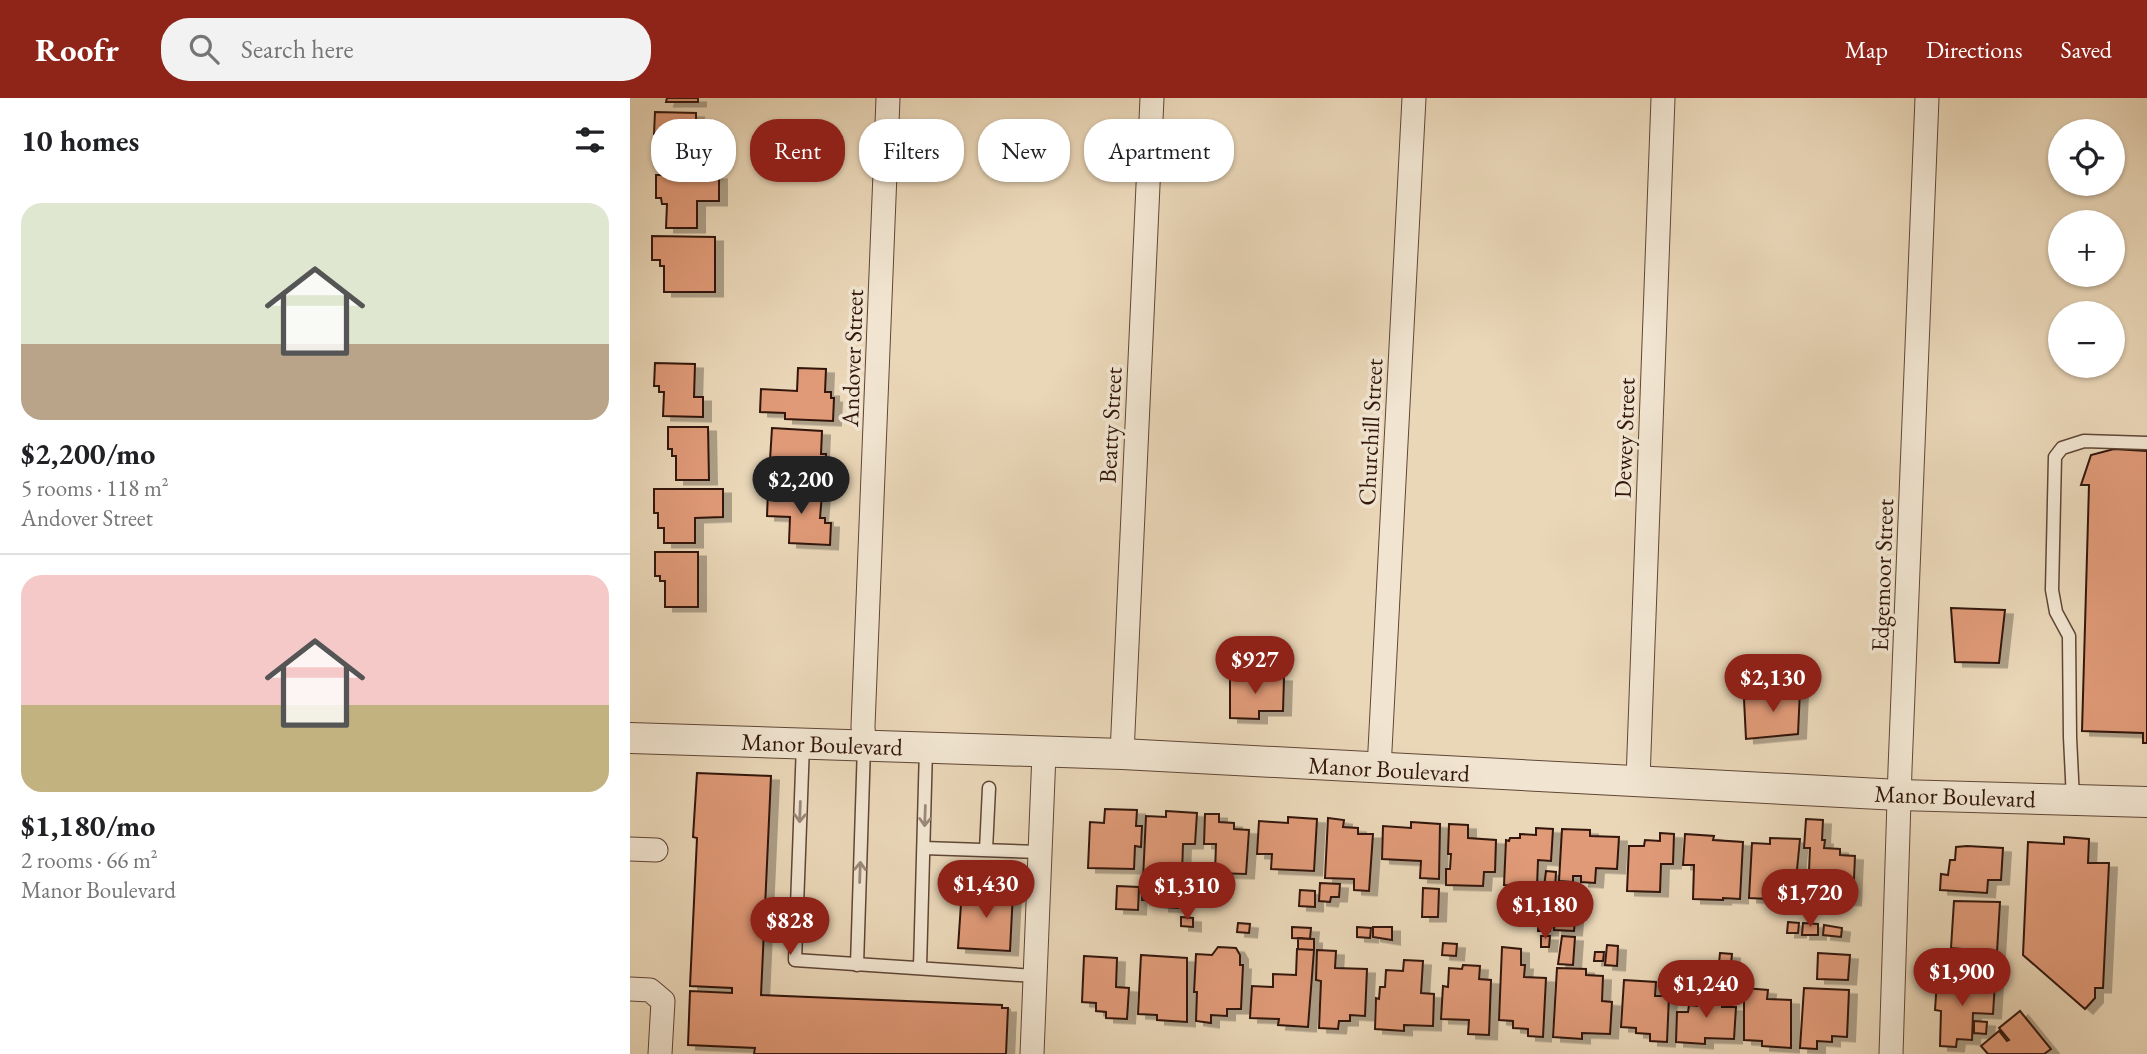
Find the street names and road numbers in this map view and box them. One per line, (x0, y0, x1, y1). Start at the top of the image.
street label: Andover Street (834, 288, 870, 428)
street label: Churchill Street (1351, 357, 1389, 506)
street label: Beatty Street (1091, 366, 1129, 484)
street label: Dewey Street (1606, 377, 1642, 499)
street label: Edgemoor Street (1864, 498, 1900, 652)
street label: Manor Boulevard (741, 726, 904, 762)
street label: Manor Boulevard (1307, 749, 1471, 789)
street label: Manor Boulevard (1874, 778, 2037, 814)

